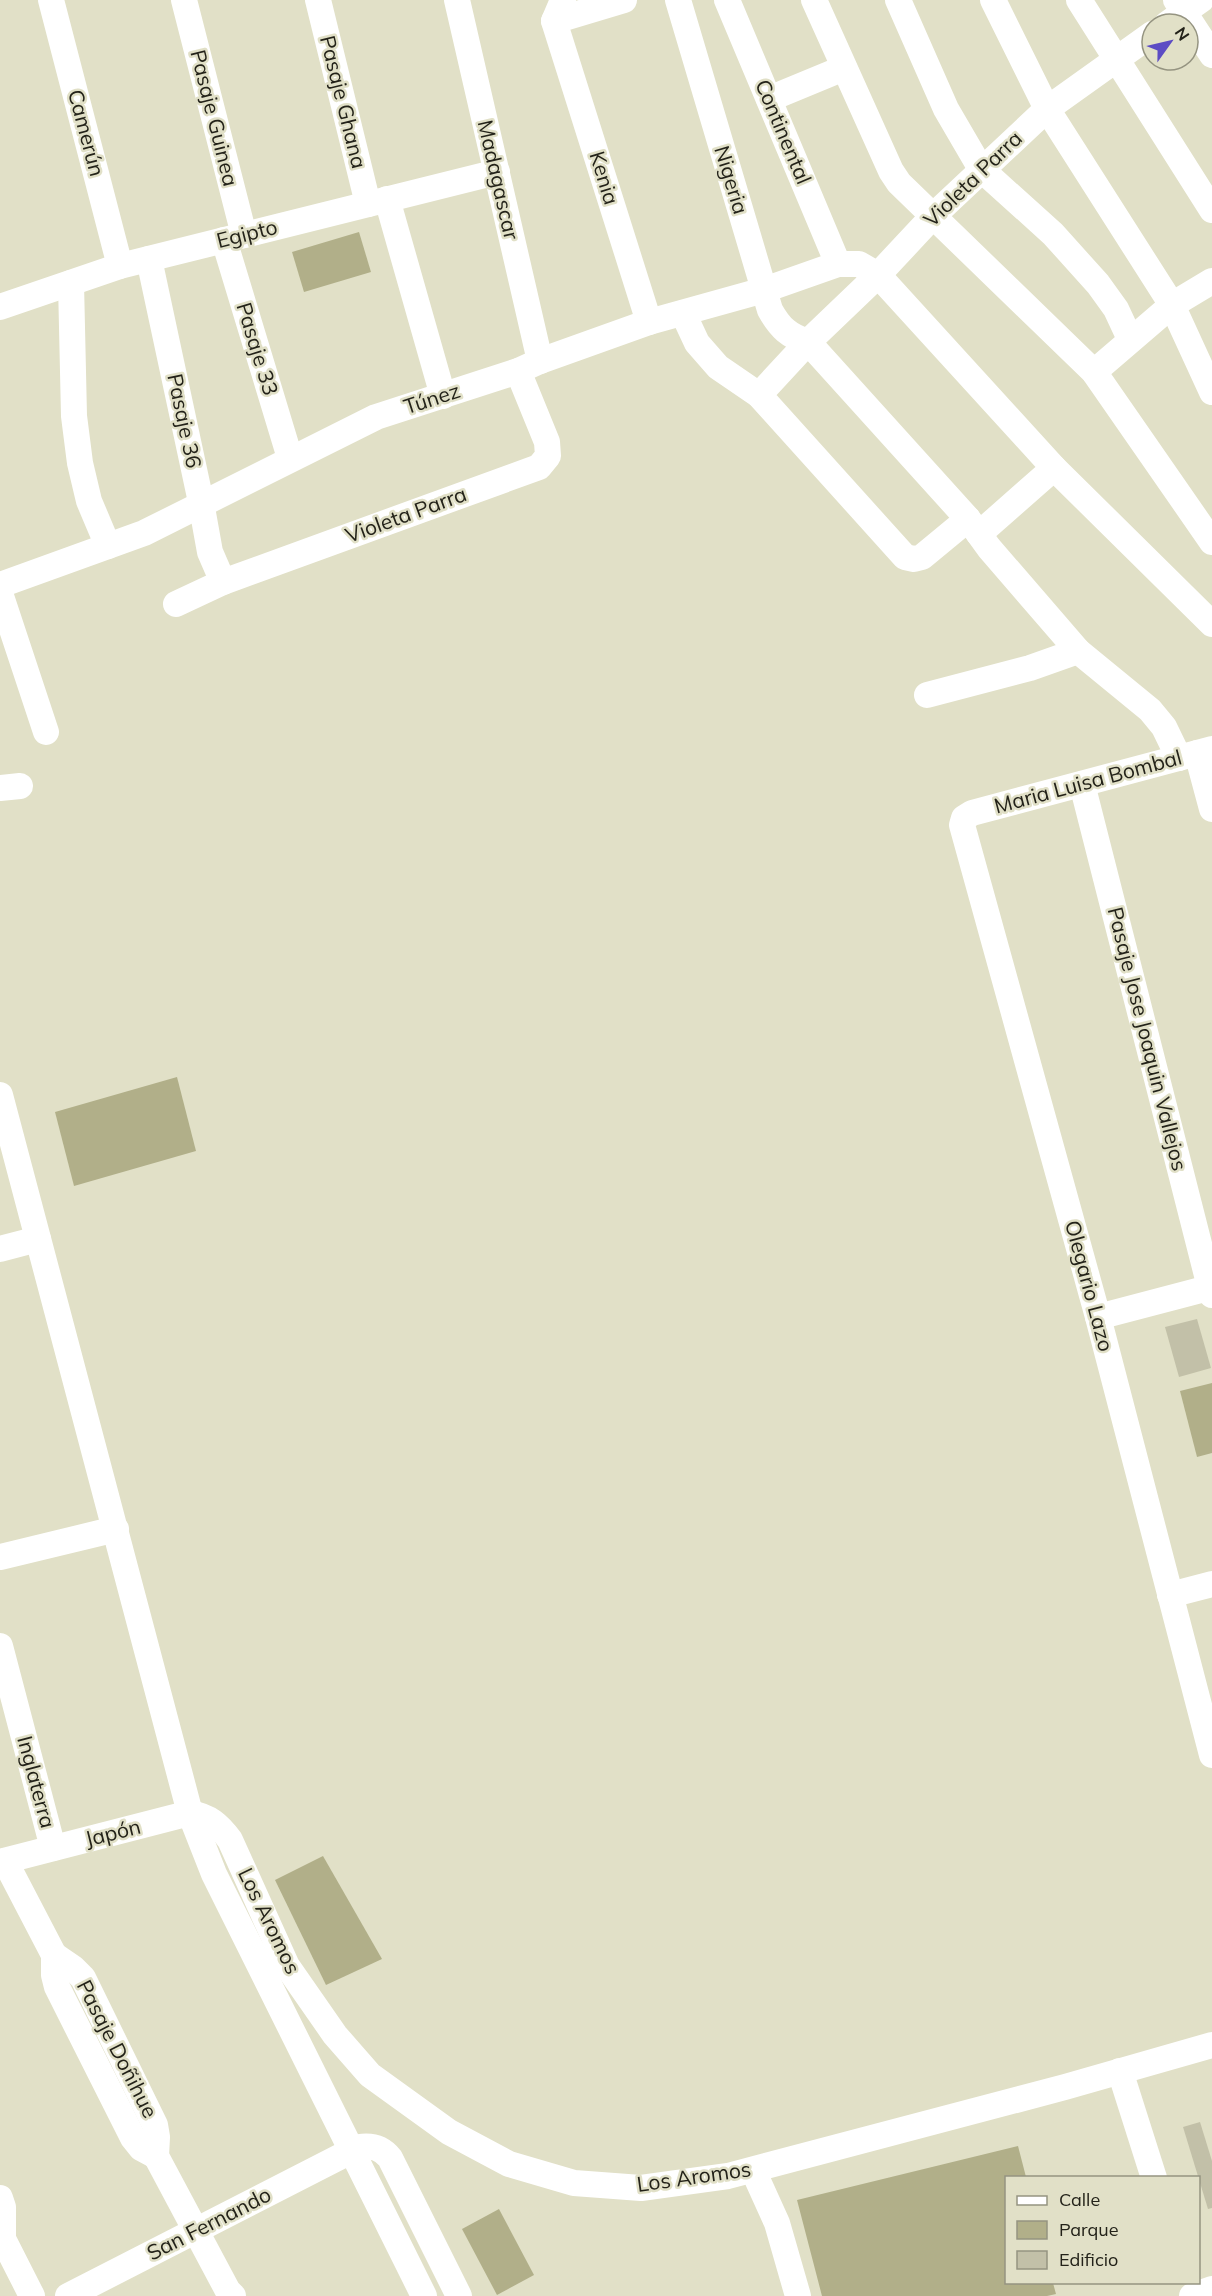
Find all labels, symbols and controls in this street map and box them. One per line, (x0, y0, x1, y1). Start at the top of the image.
north arrow (1140, 12, 1200, 72)
text: N (1171, 23, 1194, 44)
street label: Pasaje Ghana (315, 33, 373, 171)
street label: Pasaje Guinea (185, 47, 244, 189)
street label: Continental (750, 75, 818, 188)
street label: Camerún (63, 87, 111, 179)
street label: Madagascar (473, 117, 525, 243)
street label: Violeta Parra (918, 125, 1027, 232)
street label: Nigeria (709, 142, 755, 217)
street label: Kenia (585, 148, 625, 208)
street label: Egipto (214, 213, 280, 253)
street label: Pasaje 33 (232, 299, 284, 398)
street label: Pasaje 36 (162, 371, 208, 470)
street label: Túnez (400, 377, 463, 419)
street label: Violeta Parra (342, 480, 470, 548)
street label: Maria Luisa Bombal (991, 743, 1184, 819)
street label: Pasaje Jose Joaquin Vallejos (1103, 904, 1193, 1173)
street label: Olegario Lazo (1060, 1217, 1120, 1354)
street label: Inglaterra (12, 1733, 62, 1831)
street label: Japón (82, 1813, 143, 1851)
street label: Los Aromos (233, 1863, 307, 1978)
street label: Pasaje Doñihue (72, 1975, 164, 2122)
street label: Los Aromos (635, 2155, 753, 2197)
legend (1005, 2176, 1200, 2284)
street label: San Fernando (142, 2181, 275, 2266)
text: Calle (1059, 2188, 1100, 2211)
text: Parque (1059, 2218, 1118, 2241)
text: Edificio (1059, 2248, 1118, 2271)

